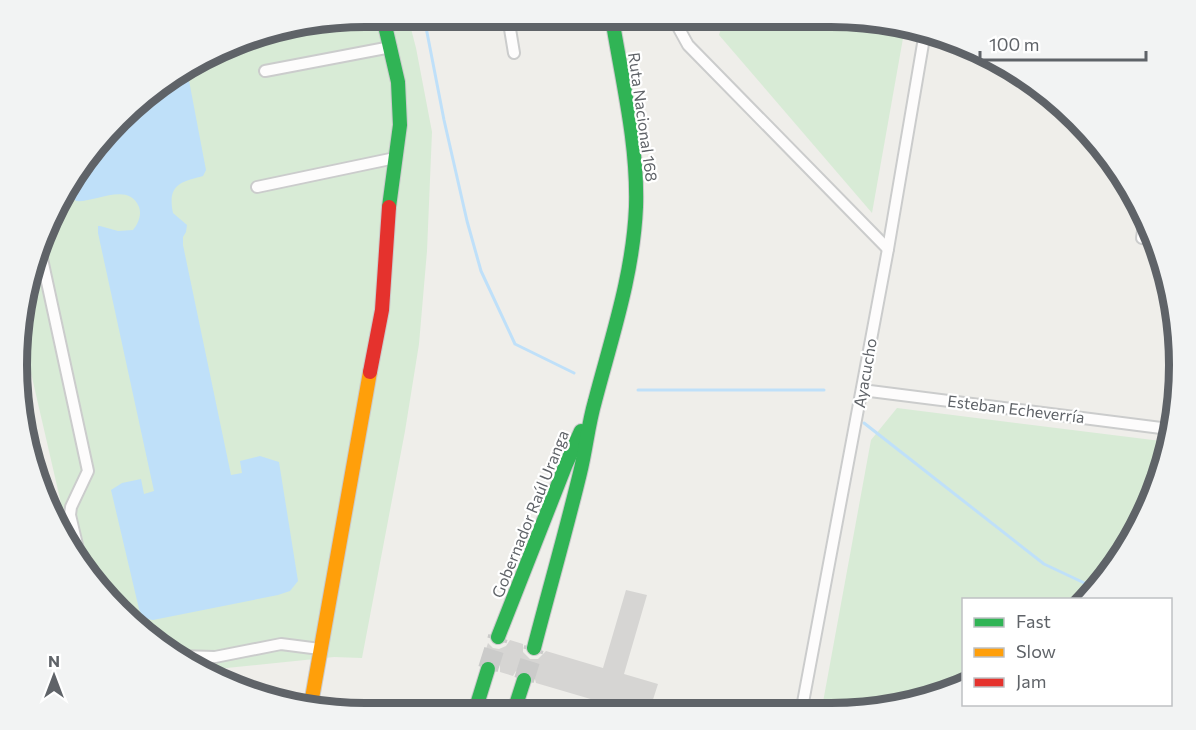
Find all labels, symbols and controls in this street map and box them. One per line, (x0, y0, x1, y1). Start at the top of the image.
scale bar (980, 24, 1146, 62)
text: 100 m (989, 33, 1039, 55)
street label: Ruta Nacional 168 (625, 51, 662, 183)
street label: Ayacucho (849, 337, 880, 409)
street label: Esteban Echeverría (946, 391, 1086, 426)
street label: Gobernador Raúl Uranga (487, 427, 572, 600)
legend (962, 598, 1172, 706)
text: Fast (1016, 610, 1051, 632)
text: Slow (1016, 640, 1056, 662)
north arrow (24, 646, 84, 706)
text: N (48, 651, 60, 670)
text: Jam (1016, 670, 1046, 692)

